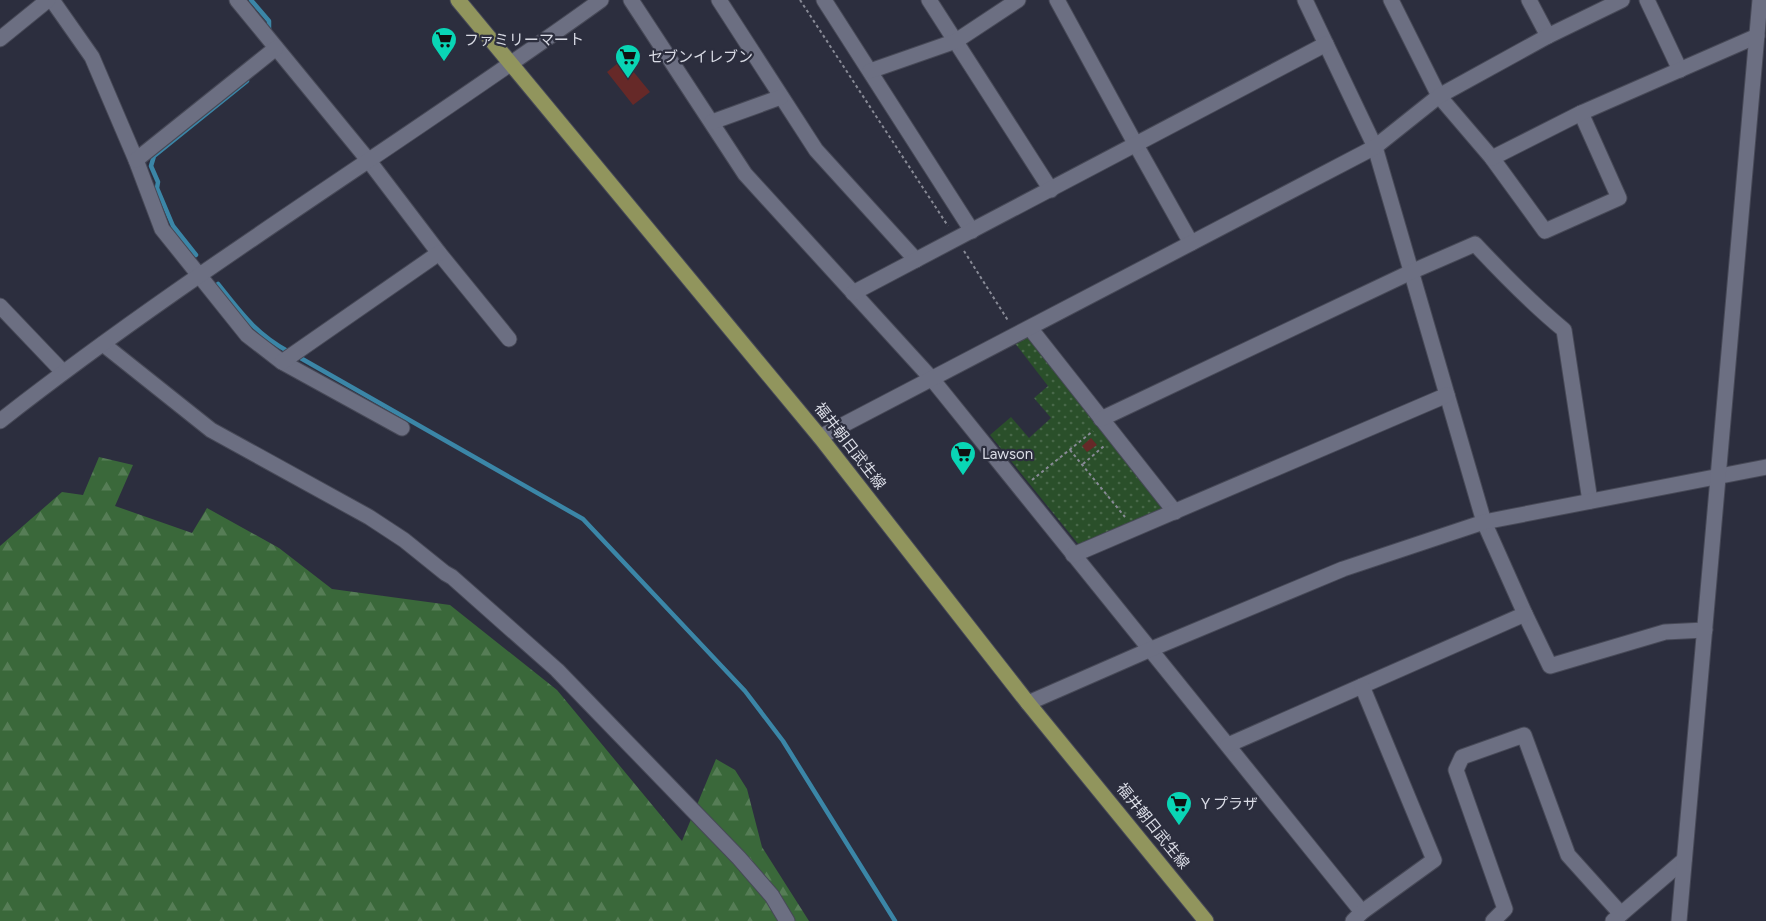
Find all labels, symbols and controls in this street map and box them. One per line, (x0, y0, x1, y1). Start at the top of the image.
supermarket icon: ファミリーマート (429, 25, 459, 63)
place label: ファミリーマート (464, 31, 584, 49)
supermarket icon: セブンイレブン (613, 42, 643, 80)
place label: セブンイレブン (648, 48, 753, 66)
street label: 福井朝日武生線 (811, 399, 889, 493)
supermarket icon: Lawson (948, 439, 978, 477)
place label: Lawson (982, 445, 1033, 463)
street label: 福井朝日武生線 (1113, 780, 1193, 872)
supermarket icon: Ｙプラザ (1164, 789, 1194, 827)
place label: Ｙプラザ (1198, 795, 1258, 813)

